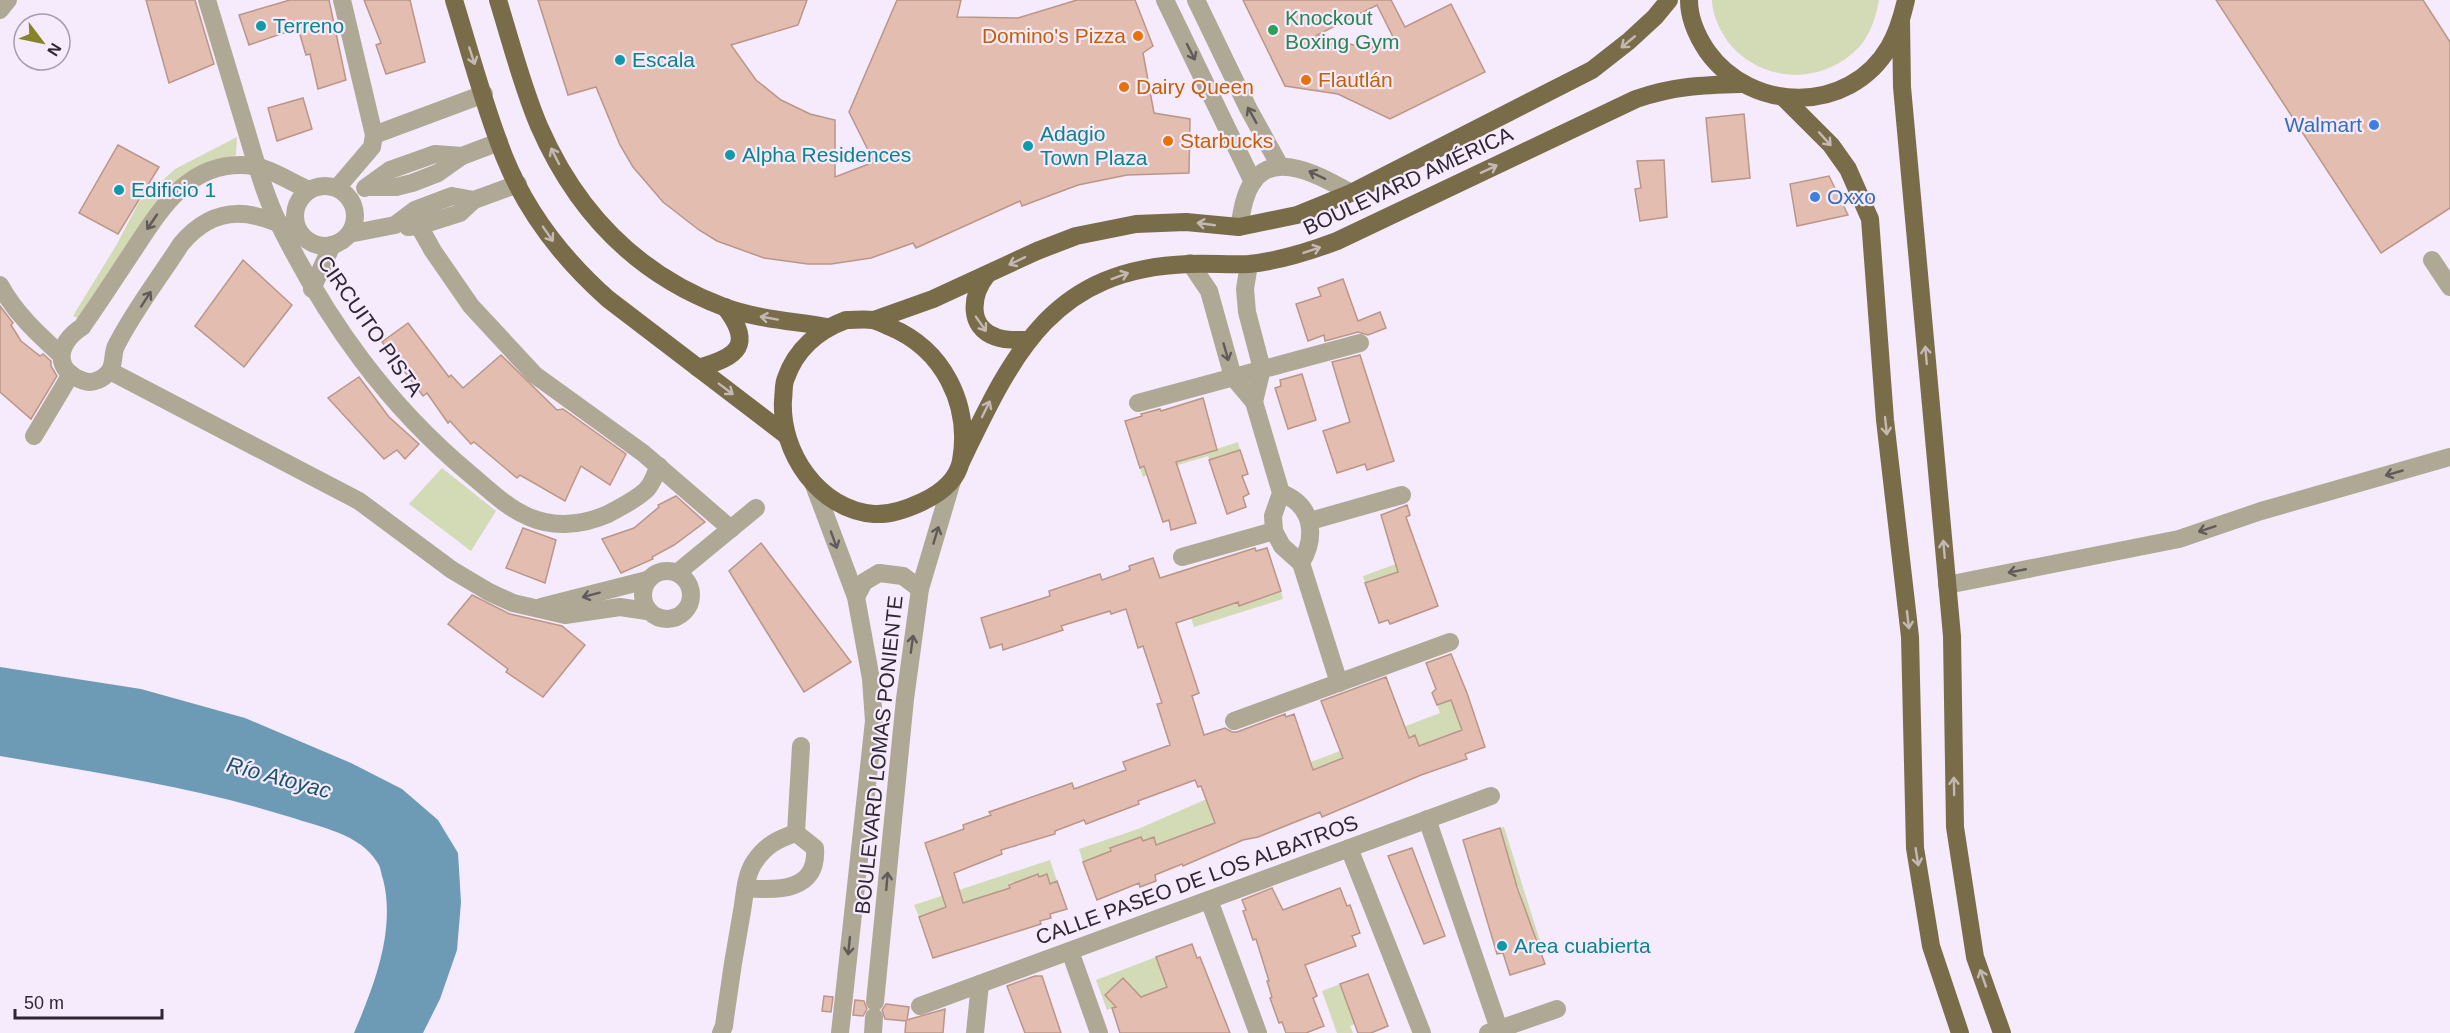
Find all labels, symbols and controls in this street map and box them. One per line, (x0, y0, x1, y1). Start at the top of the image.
place label: Knockout Boxing Gym (1285, 6, 1399, 53)
north arrow (12, 12, 72, 72)
place label: Terreno (273, 14, 344, 37)
marker: Terreno (254, 19, 268, 33)
marker: Knockout Boxing Gym (1266, 23, 1280, 37)
place label: Domino's Pizza (982, 24, 1126, 47)
marker: Domino's Pizza (1131, 29, 1145, 43)
one-way arrow (1620, 35, 1636, 48)
text: N (44, 40, 65, 59)
one-way arrow (1186, 43, 1197, 61)
one-way arrow (467, 46, 478, 65)
place label: Escala (632, 48, 695, 71)
marker: Escala (613, 53, 627, 67)
place label: Flautlán (1318, 68, 1393, 91)
marker: Flautlán (1299, 73, 1313, 87)
place label: Dairy Queen (1136, 75, 1254, 98)
marker: Dairy Queen (1117, 80, 1131, 94)
one-way arrow (1246, 107, 1258, 124)
place label: Walmart (2285, 113, 2362, 136)
marker: Walmart (2367, 118, 2381, 132)
place label: Adagio Town Plaza (1040, 122, 1148, 169)
street label: BOULEVARD AMÉRICA (1299, 122, 1516, 239)
place label: Starbucks (1180, 129, 1273, 152)
one-way arrow (1818, 131, 1832, 146)
marker: Starbucks (1161, 134, 1175, 148)
marker: Adagio Town Plaza (1021, 139, 1035, 153)
place label: Alpha Residences (742, 143, 911, 166)
one-way arrow (548, 147, 560, 165)
marker: Alpha Residences (723, 148, 737, 162)
one-way arrow (1480, 162, 1498, 174)
one-way arrow (1309, 169, 1326, 181)
place label: Edificio 1 (131, 178, 216, 201)
marker: Edificio 1 (112, 183, 126, 197)
place label: Oxxo (1827, 185, 1876, 208)
marker: Oxxo (1808, 190, 1822, 204)
one-way arrow (146, 214, 158, 230)
one-way arrow (1196, 219, 1216, 230)
one-way arrow (542, 225, 554, 241)
one-way arrow (1302, 244, 1321, 255)
street label: CIRCUITO PISTA (313, 251, 427, 400)
one-way arrow (1008, 255, 1026, 267)
one-way arrow (1110, 270, 1129, 281)
one-way arrow (140, 291, 152, 308)
one-way arrow (760, 312, 779, 323)
one-way arrow (974, 315, 987, 332)
one-way arrow (1221, 342, 1233, 361)
one-way arrow (1920, 345, 1931, 365)
one-way arrow (717, 383, 733, 395)
one-way arrow (981, 401, 993, 419)
one-way arrow (1881, 416, 1892, 436)
one-way arrow (2385, 468, 2404, 480)
one-way arrow (2198, 525, 2217, 536)
one-way arrow (931, 526, 942, 545)
one-way arrow (830, 530, 841, 549)
one-way arrow (1938, 540, 1949, 560)
one-way arrow (2008, 566, 2027, 577)
one-way arrow (582, 590, 601, 601)
street label: BOULEVARD LOMAS PONIENTE (850, 594, 907, 916)
one-way arrow (1903, 610, 1914, 629)
one-way arrow (907, 634, 918, 654)
water label: Río Atoyac (224, 752, 334, 803)
one-way arrow (1948, 776, 1960, 796)
street label: CALLE PASEO DE LOS ALBATROS (1033, 810, 1361, 949)
one-way arrow (1911, 846, 1922, 866)
one-way arrow (882, 872, 893, 892)
place label: Area cuabierta (1514, 934, 1651, 957)
one-way arrow (843, 936, 854, 956)
marker: Area cuabierta (1495, 939, 1509, 953)
one-way arrow (1976, 969, 1987, 988)
scale bar (15, 982, 162, 1020)
text: 50 m (24, 993, 64, 1013)

